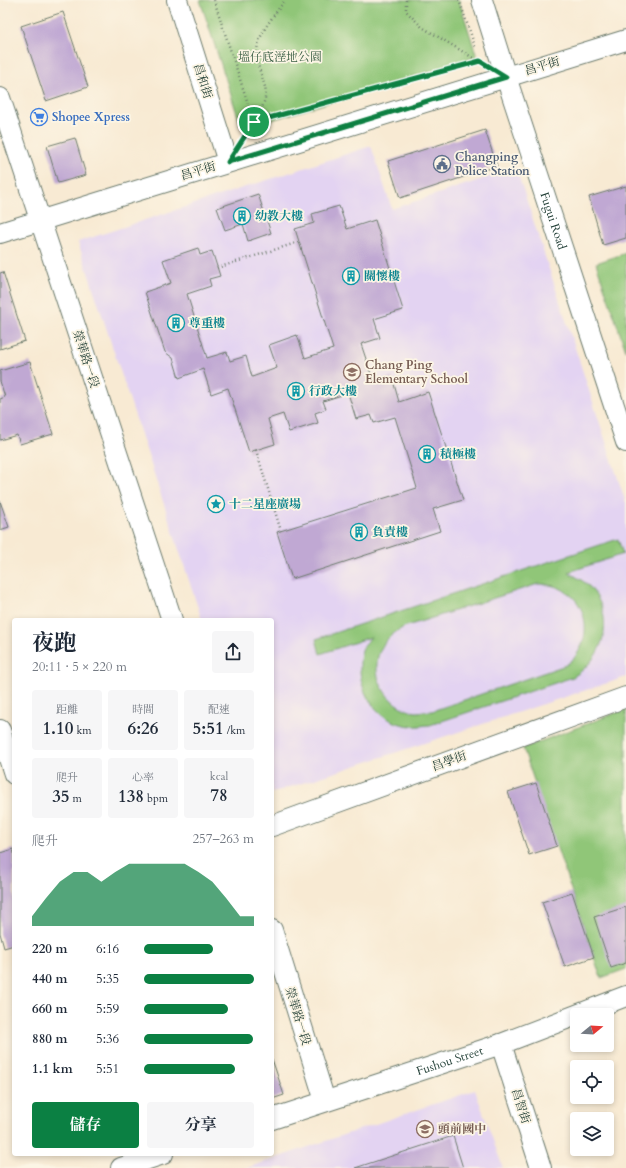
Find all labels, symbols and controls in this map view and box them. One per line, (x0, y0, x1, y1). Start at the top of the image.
park label: 塭仔底溼地公園 (238, 49, 322, 65)
street label: 昌平街 (522, 53, 563, 79)
street label: 昌和街 (190, 61, 216, 102)
pin (237, 105, 271, 139)
supermarket icon: Shopee Xpress (29, 107, 49, 127)
place label: Shopee Xpress (52, 109, 130, 125)
icon: arrive (243, 111, 265, 133)
place label: Changping Police Station (455, 149, 530, 179)
public building icon: Changping Police Station (432, 154, 452, 174)
street label: 昌平街 (178, 158, 219, 184)
street label: Fugui Road (536, 190, 570, 252)
building icon: 幼教大樓 (232, 206, 252, 226)
place label: 幼教大樓 (255, 208, 303, 224)
building icon: 關懷樓 (341, 266, 361, 286)
place label: 關懷樓 (364, 268, 400, 284)
building icon: 尊重樓 (166, 313, 186, 333)
place label: 尊重樓 (189, 315, 225, 331)
street label: 榮華路一段 (69, 328, 103, 390)
place label: Chang Ping Elementary School (365, 357, 468, 387)
school or university icon: Chang Ping Elementary School (342, 362, 362, 382)
building icon: 行政大樓 (286, 381, 306, 401)
place label: 行政大樓 (309, 383, 357, 399)
building icon: 積極樓 (417, 444, 437, 464)
place label: 積極樓 (440, 446, 476, 462)
place icon: 十二星座廣場 (206, 494, 226, 514)
place label: 十二星座廣場 (229, 496, 301, 512)
building icon: 負責樓 (349, 522, 369, 542)
place label: 負責樓 (372, 524, 408, 540)
text: 夜跑 (32, 628, 76, 658)
button: share (212, 631, 254, 673)
text: 20:11 · 5 × 220 m (32, 658, 127, 676)
text: 距離 (56, 702, 78, 717)
text: 時間 (132, 702, 154, 717)
text: 配速 (208, 702, 230, 717)
text: 1.10 (42, 717, 73, 740)
text: 6:26 (127, 717, 159, 740)
text: 5:51 (193, 717, 224, 740)
text: km (73, 723, 92, 738)
text: /km (224, 723, 245, 738)
street label: 昌學街 (429, 747, 470, 775)
text: kcal (210, 769, 228, 784)
text: 爬升 (56, 770, 78, 785)
text: 心率 (132, 770, 154, 785)
text: 78 (210, 784, 228, 807)
text: 35 (52, 785, 70, 808)
text: 138 (118, 785, 144, 808)
text: m (70, 791, 82, 806)
text: bpm (144, 791, 168, 806)
text: 257–263 m (192, 830, 254, 848)
text: 爬升 (32, 832, 58, 850)
text: 220 m (32, 940, 67, 958)
text: 6:16 (96, 940, 119, 958)
text: 440 m (32, 970, 67, 988)
text: 5:35 (96, 970, 119, 988)
street label: 榮華路一段 (282, 985, 314, 1047)
text: 660 m (32, 1000, 67, 1018)
text: 5:59 (96, 1000, 119, 1018)
north arrow (570, 1008, 614, 1052)
map controls (570, 1008, 614, 1156)
text: 880 m (32, 1030, 67, 1048)
text: 5:36 (96, 1030, 119, 1048)
street label: Fushou Street (414, 1042, 485, 1079)
text: 1.1 km (32, 1060, 73, 1078)
text: 5:51 (96, 1060, 119, 1078)
button: locate (570, 1060, 614, 1104)
street label: 昌智街 (508, 1086, 534, 1127)
button: 儲存 (32, 1102, 139, 1148)
button: 分享 (147, 1102, 254, 1148)
button: layers (570, 1112, 614, 1156)
school or university icon: 頭前國中 (415, 1119, 435, 1139)
place label: 頭前國中 (438, 1121, 486, 1137)

